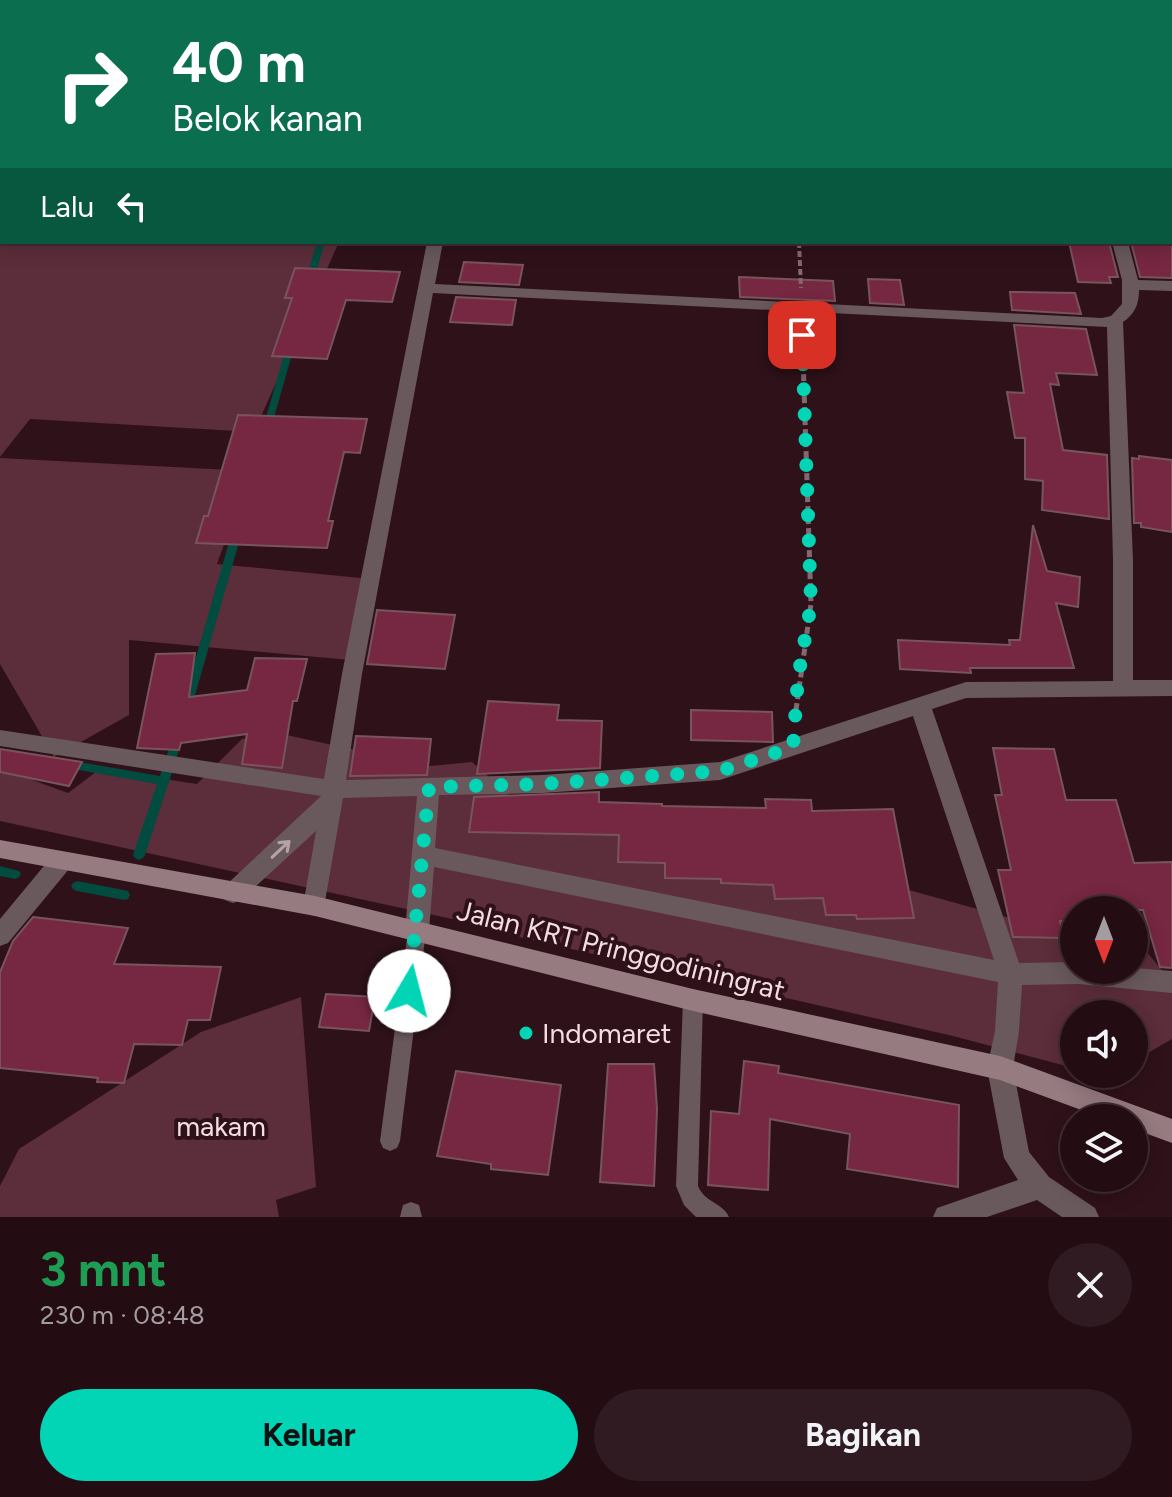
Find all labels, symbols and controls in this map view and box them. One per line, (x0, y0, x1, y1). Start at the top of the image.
text: 40 m (172, 29, 306, 96)
icon: right (40, 32, 144, 136)
text: Belok kanan (172, 97, 363, 140)
icon: left (110, 184, 154, 228)
text: Lalu (40, 188, 94, 225)
pin (768, 301, 836, 369)
icon: arrive (780, 313, 824, 357)
one-way arrow (271, 840, 291, 858)
street label: Jalan KRT Pringgodiningrat (453, 893, 789, 1007)
north arrow (1060, 896, 1148, 984)
map controls (1060, 896, 1148, 1192)
position arrow (367, 949, 451, 1033)
button: sound (1060, 1000, 1148, 1088)
place label: Indomaret (542, 1016, 671, 1050)
marker: Indomaret (517, 1024, 535, 1042)
button: layers (1060, 1104, 1148, 1192)
park label: makam (176, 1109, 266, 1143)
text: 3 mnt (40, 1240, 167, 1298)
button: close (1048, 1243, 1132, 1327)
text: 230 m · 08:48 (40, 1299, 205, 1331)
button: Keluar (40, 1389, 578, 1481)
button: Bagikan (594, 1389, 1132, 1481)

